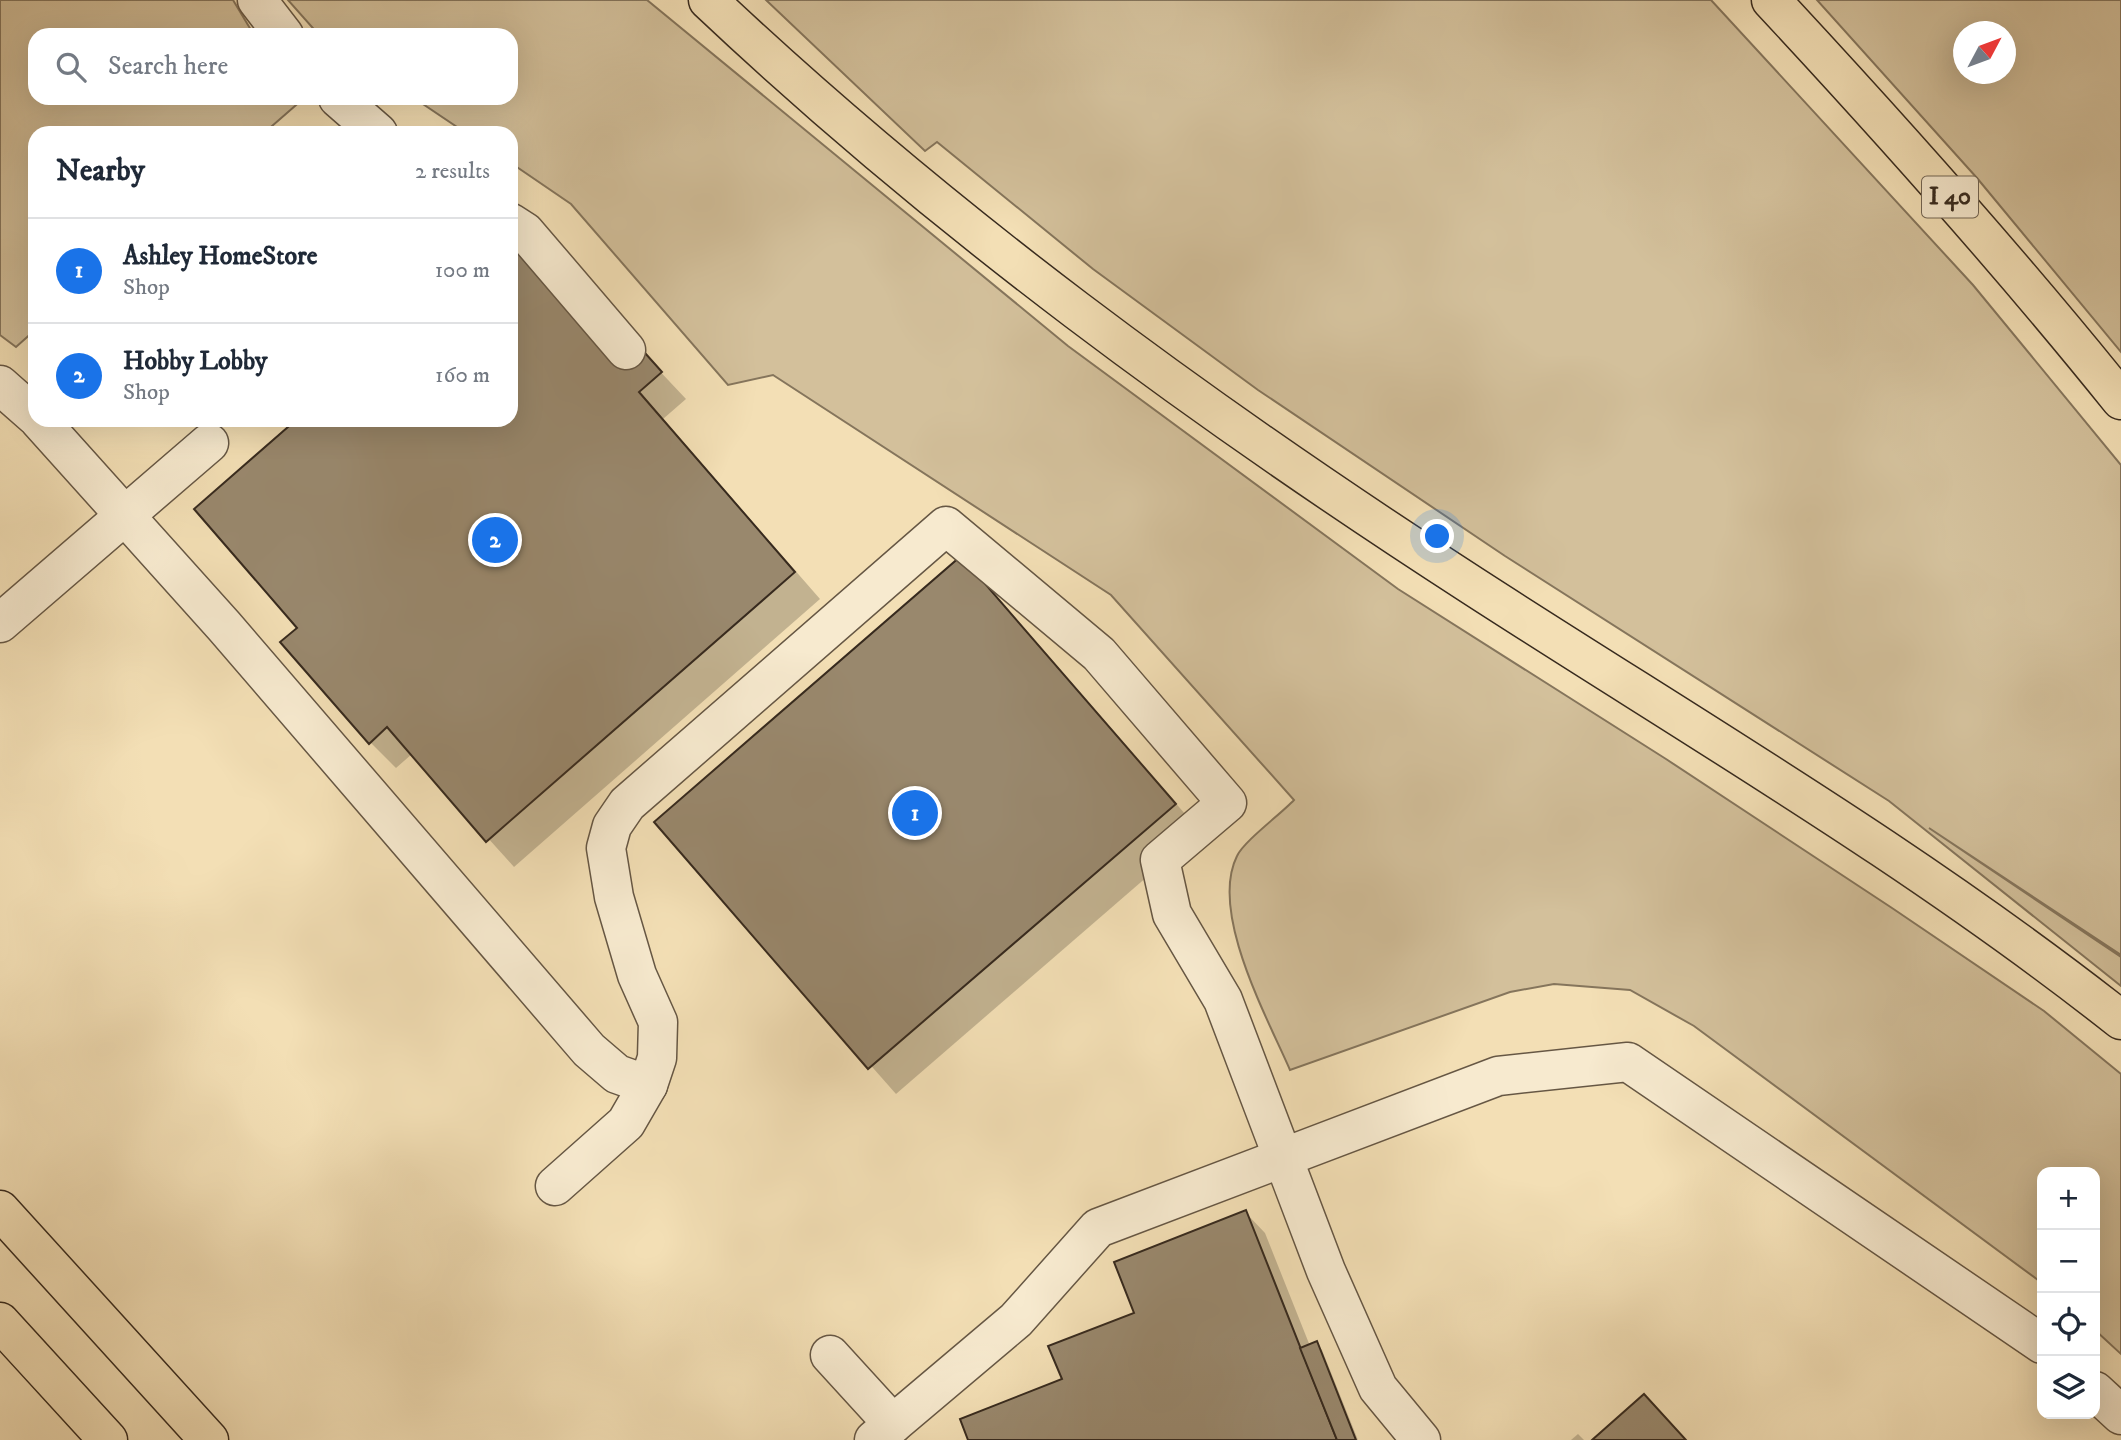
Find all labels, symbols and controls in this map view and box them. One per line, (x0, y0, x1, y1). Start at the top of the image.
north arrow (1953, 21, 2016, 84)
search box (28, 28, 518, 105)
icon: search (52, 48, 90, 86)
text: Search here (108, 50, 228, 83)
text: Nearby (56, 153, 145, 190)
text: 2 results (415, 157, 490, 186)
road number: I 40 (1922, 176, 1978, 218)
text: Ashley HomeStore (123, 240, 318, 273)
text: 1 (75, 256, 83, 285)
text: 100 m (435, 256, 490, 285)
text: Shop (123, 273, 170, 302)
text: Hobby Lobby (123, 345, 267, 378)
text: 2 (73, 361, 85, 390)
text: 160 m (435, 361, 490, 390)
text: Shop (123, 378, 170, 407)
pin: 2 (472, 514, 518, 566)
your location (1420, 519, 1454, 553)
pin: 1 (892, 787, 938, 839)
map controls (2037, 1167, 2100, 1419)
button: + (2037, 1167, 2100, 1230)
button: − (2037, 1230, 2100, 1293)
button: locate (2037, 1293, 2100, 1356)
button: layers (2037, 1356, 2100, 1419)

